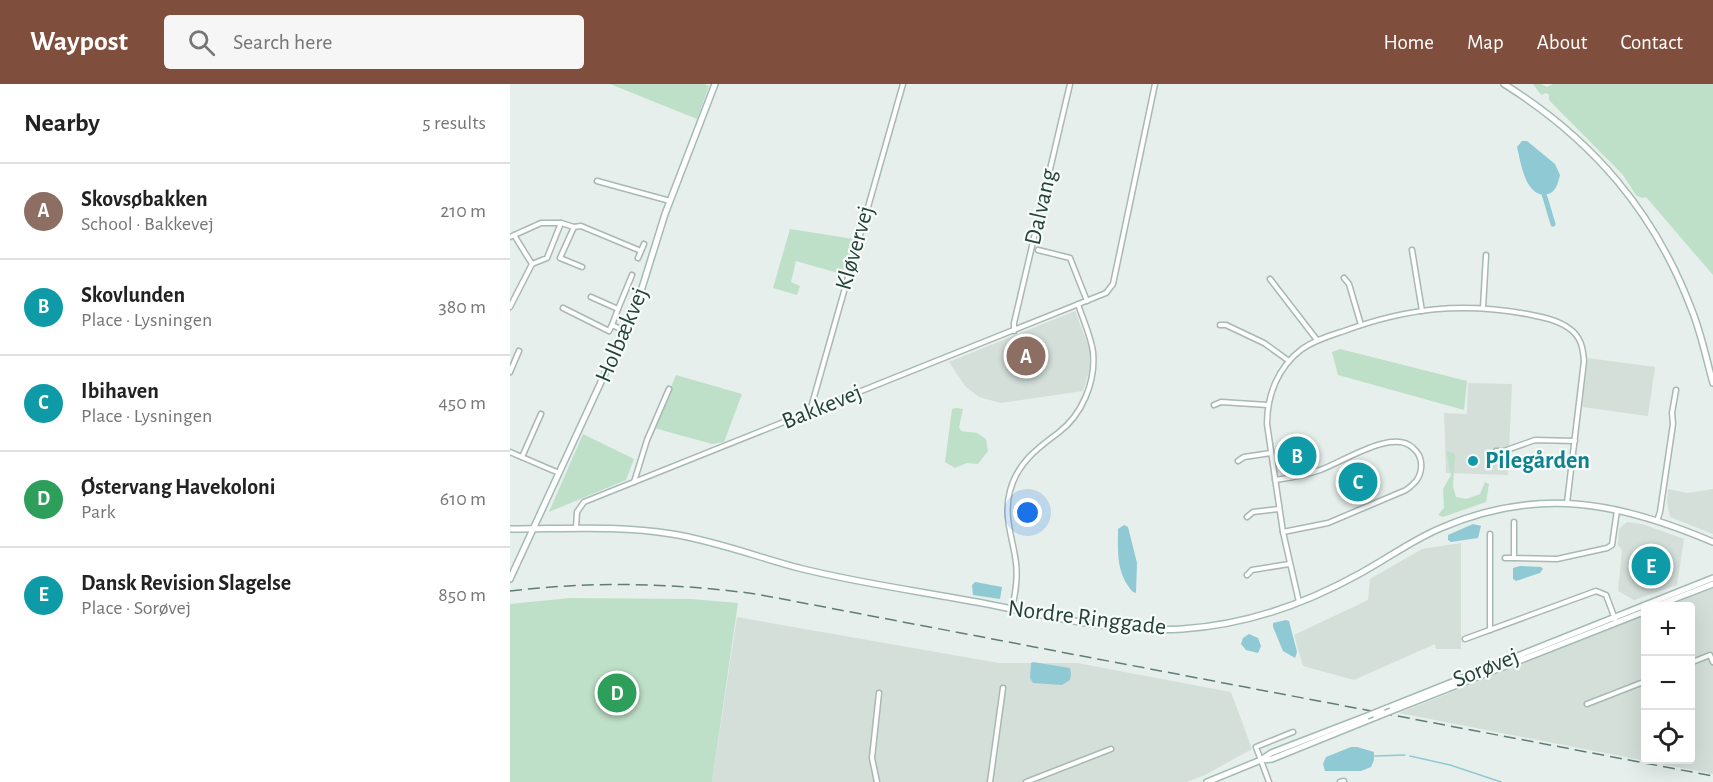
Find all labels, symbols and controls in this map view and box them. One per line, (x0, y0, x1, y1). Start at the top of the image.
search box (164, 15, 584, 69)
icon: search (185, 26, 218, 59)
text: Waypost (30, 28, 128, 56)
text: Search here (233, 31, 333, 53)
text: Home (1383, 32, 1434, 53)
text: Map (1467, 32, 1504, 53)
text: About (1537, 32, 1587, 53)
text: Contact (1620, 32, 1683, 53)
text: Nearby (24, 110, 100, 136)
text: 5 results (422, 113, 486, 133)
street label: Dalvang (1021, 166, 1061, 247)
text: Skovsøbakken (81, 188, 208, 210)
text: A (38, 201, 50, 221)
text: 210 m (440, 201, 486, 221)
street label: Kløvervej (832, 203, 878, 293)
text: School · Bakkevej (81, 214, 214, 234)
text: Skovlunden (81, 284, 185, 306)
street label: Holbækvej (591, 284, 653, 386)
text: B (38, 297, 49, 317)
text: 380 m (438, 297, 486, 317)
text: Place · Lysningen (81, 310, 212, 330)
pin: A (1006, 334, 1046, 378)
text: Ibihaven (81, 380, 159, 402)
street label: Bakkevej (779, 380, 865, 434)
text: C (38, 393, 49, 413)
text: 450 m (438, 393, 486, 413)
text: Place · Lysningen (81, 406, 212, 426)
pin: B (1278, 434, 1316, 478)
place label: Pilegården (1485, 449, 1590, 473)
marker: Pilegården (1466, 454, 1480, 468)
pin: C (1338, 460, 1378, 504)
text: Østervang Havekoloni (81, 476, 275, 498)
text: D (37, 489, 50, 509)
text: 610 m (440, 489, 486, 509)
your location (1013, 498, 1042, 527)
text: Park (81, 502, 116, 522)
pin: E (1632, 544, 1670, 588)
text: Dansk Revision Slagelse (81, 572, 291, 594)
text: E (38, 585, 49, 605)
text: 850 m (438, 585, 486, 605)
street label: Nordre Ringgade (1006, 596, 1168, 640)
text: Place · Sorøvej (81, 598, 191, 618)
map controls (1641, 602, 1695, 764)
button: + (1641, 602, 1695, 656)
street label: Sorøvej (1450, 644, 1522, 692)
button: − (1641, 656, 1695, 710)
pin: D (598, 670, 636, 716)
button: locate (1641, 710, 1695, 764)

